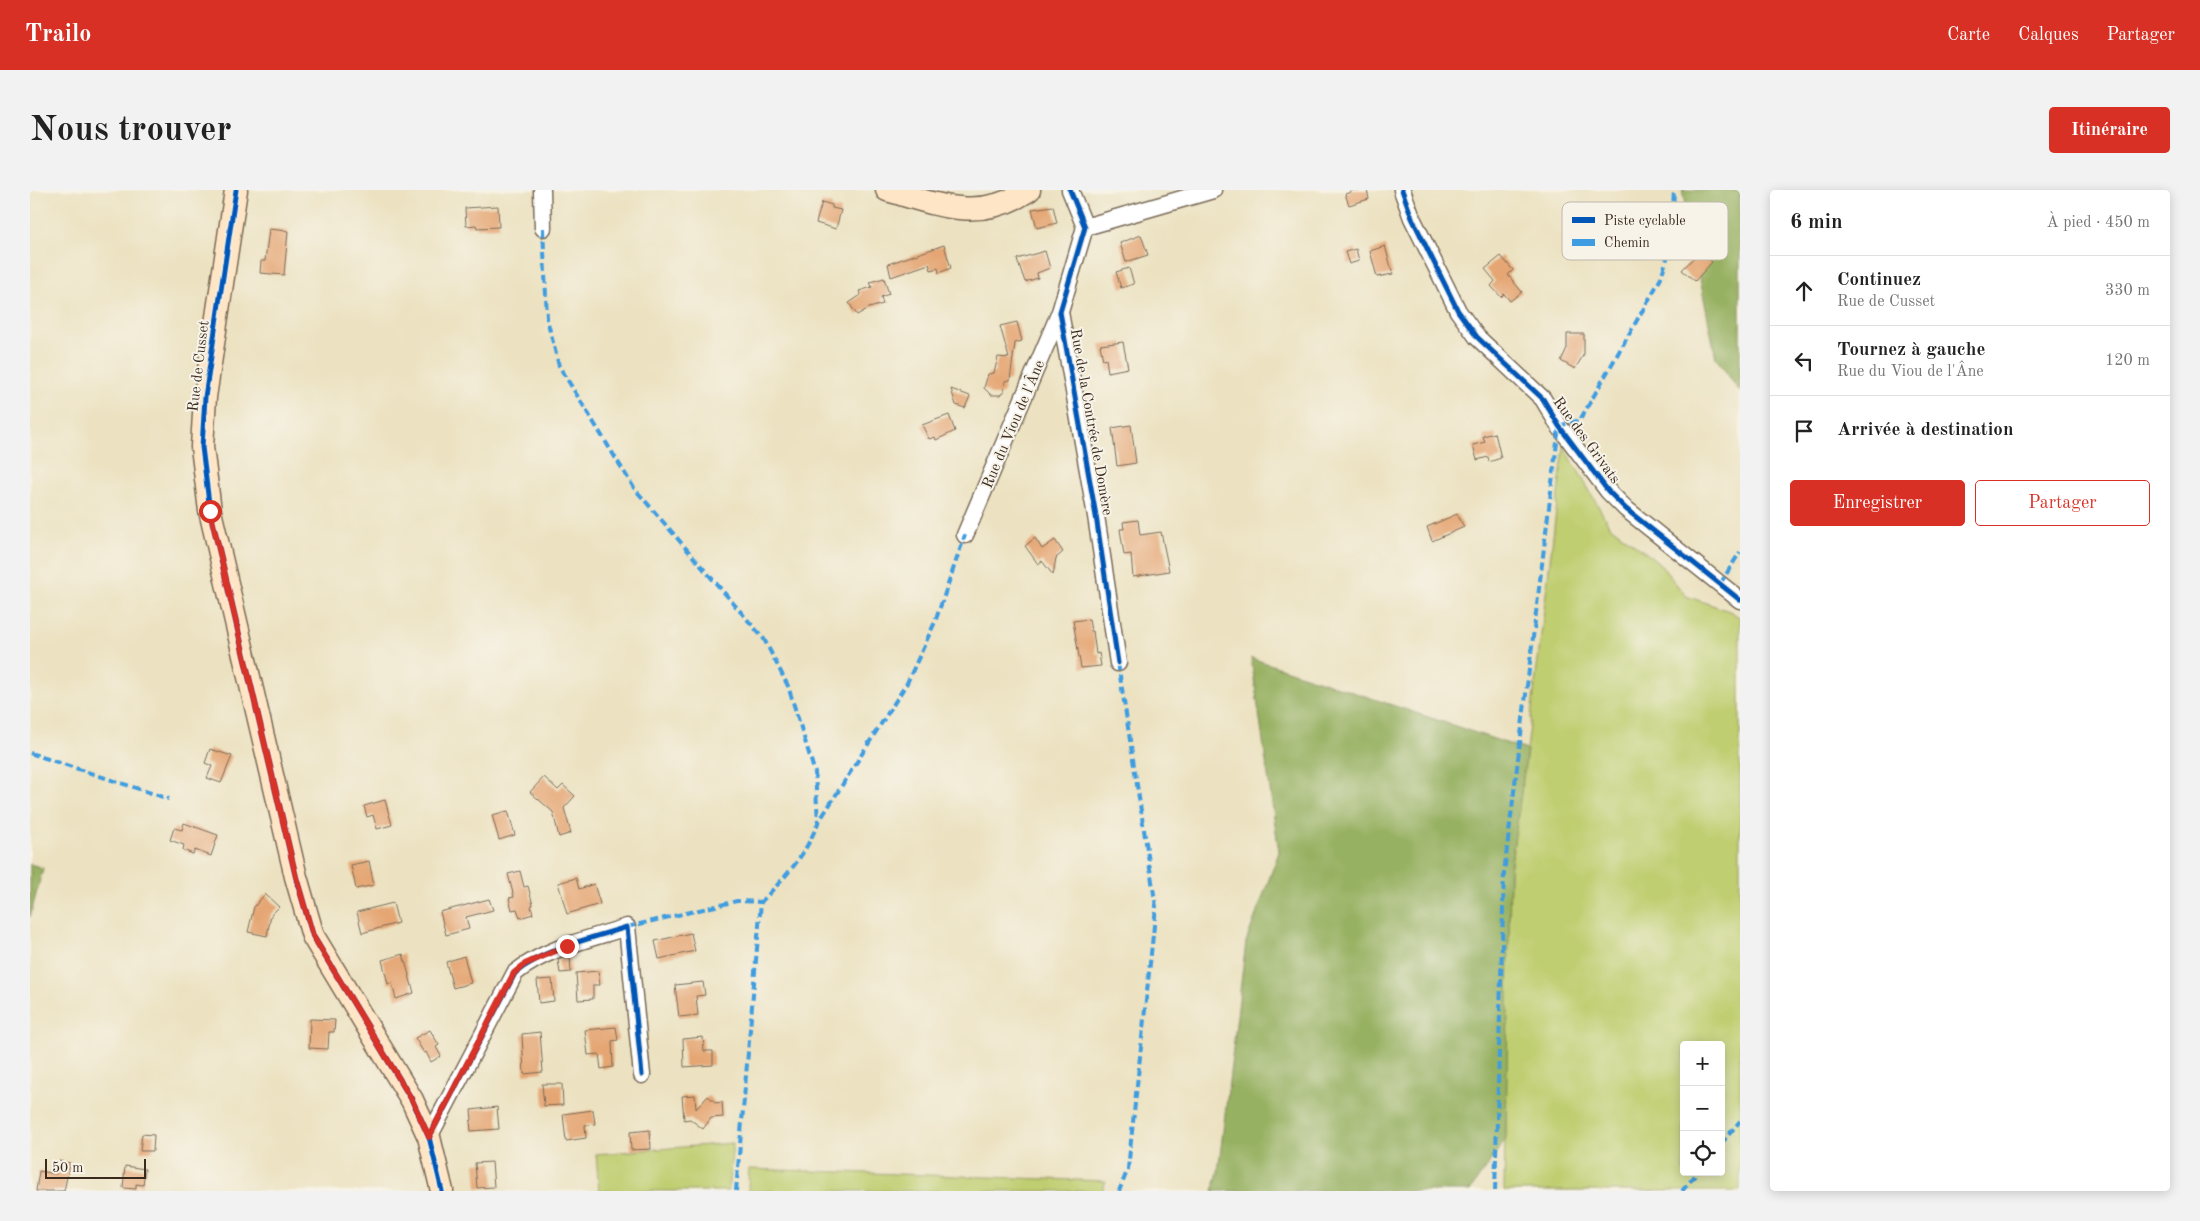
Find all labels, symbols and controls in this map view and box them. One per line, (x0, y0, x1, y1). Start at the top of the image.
text: Trailo (25, 23, 91, 47)
text: Carte (1947, 26, 1990, 44)
text: Calques (2018, 26, 2079, 44)
text: Partager (2107, 26, 2175, 44)
button: Itinéraire (2049, 107, 2170, 153)
text: Nous trouver (30, 113, 232, 148)
legend (1562, 202, 1728, 260)
text: 6 min (1790, 212, 1843, 233)
text: Piste cyclable (1604, 214, 1686, 228)
text: À pied · 450 m (2047, 215, 2150, 231)
text: Chemin (1604, 236, 1650, 250)
text: Continuez (1837, 271, 1921, 290)
icon: ahead (1790, 277, 1818, 305)
text: 330 m (2105, 283, 2150, 299)
text: Rue de Cusset (1837, 294, 1935, 310)
street label: Rue de Cusset (186, 320, 213, 413)
street label: Rue de la Contrée de Domère (1067, 328, 1114, 517)
text: Tournez à gauche (1837, 341, 1985, 360)
icon: left (1790, 347, 1818, 375)
text: 120 m (2105, 353, 2150, 369)
street label: Rue du Viou de l'Âne (978, 357, 1048, 491)
text: Rue du Viou de l'Âne (1837, 364, 1984, 380)
street label: Rue des Grivats (1549, 395, 1622, 487)
icon: arrive (1790, 417, 1818, 445)
text: Arrivée à destination (1837, 421, 2013, 440)
button: Enregistrer (1790, 480, 1965, 526)
button: Partager (1975, 480, 2150, 526)
route start (199, 500, 222, 523)
route end (556, 935, 579, 958)
map controls (1680, 1041, 1725, 1176)
button: + (1680, 1041, 1725, 1086)
button: − (1680, 1086, 1725, 1131)
button: locate (1680, 1131, 1725, 1176)
scale bar (45, 1156, 146, 1179)
text: 50 m (52, 1161, 83, 1175)

